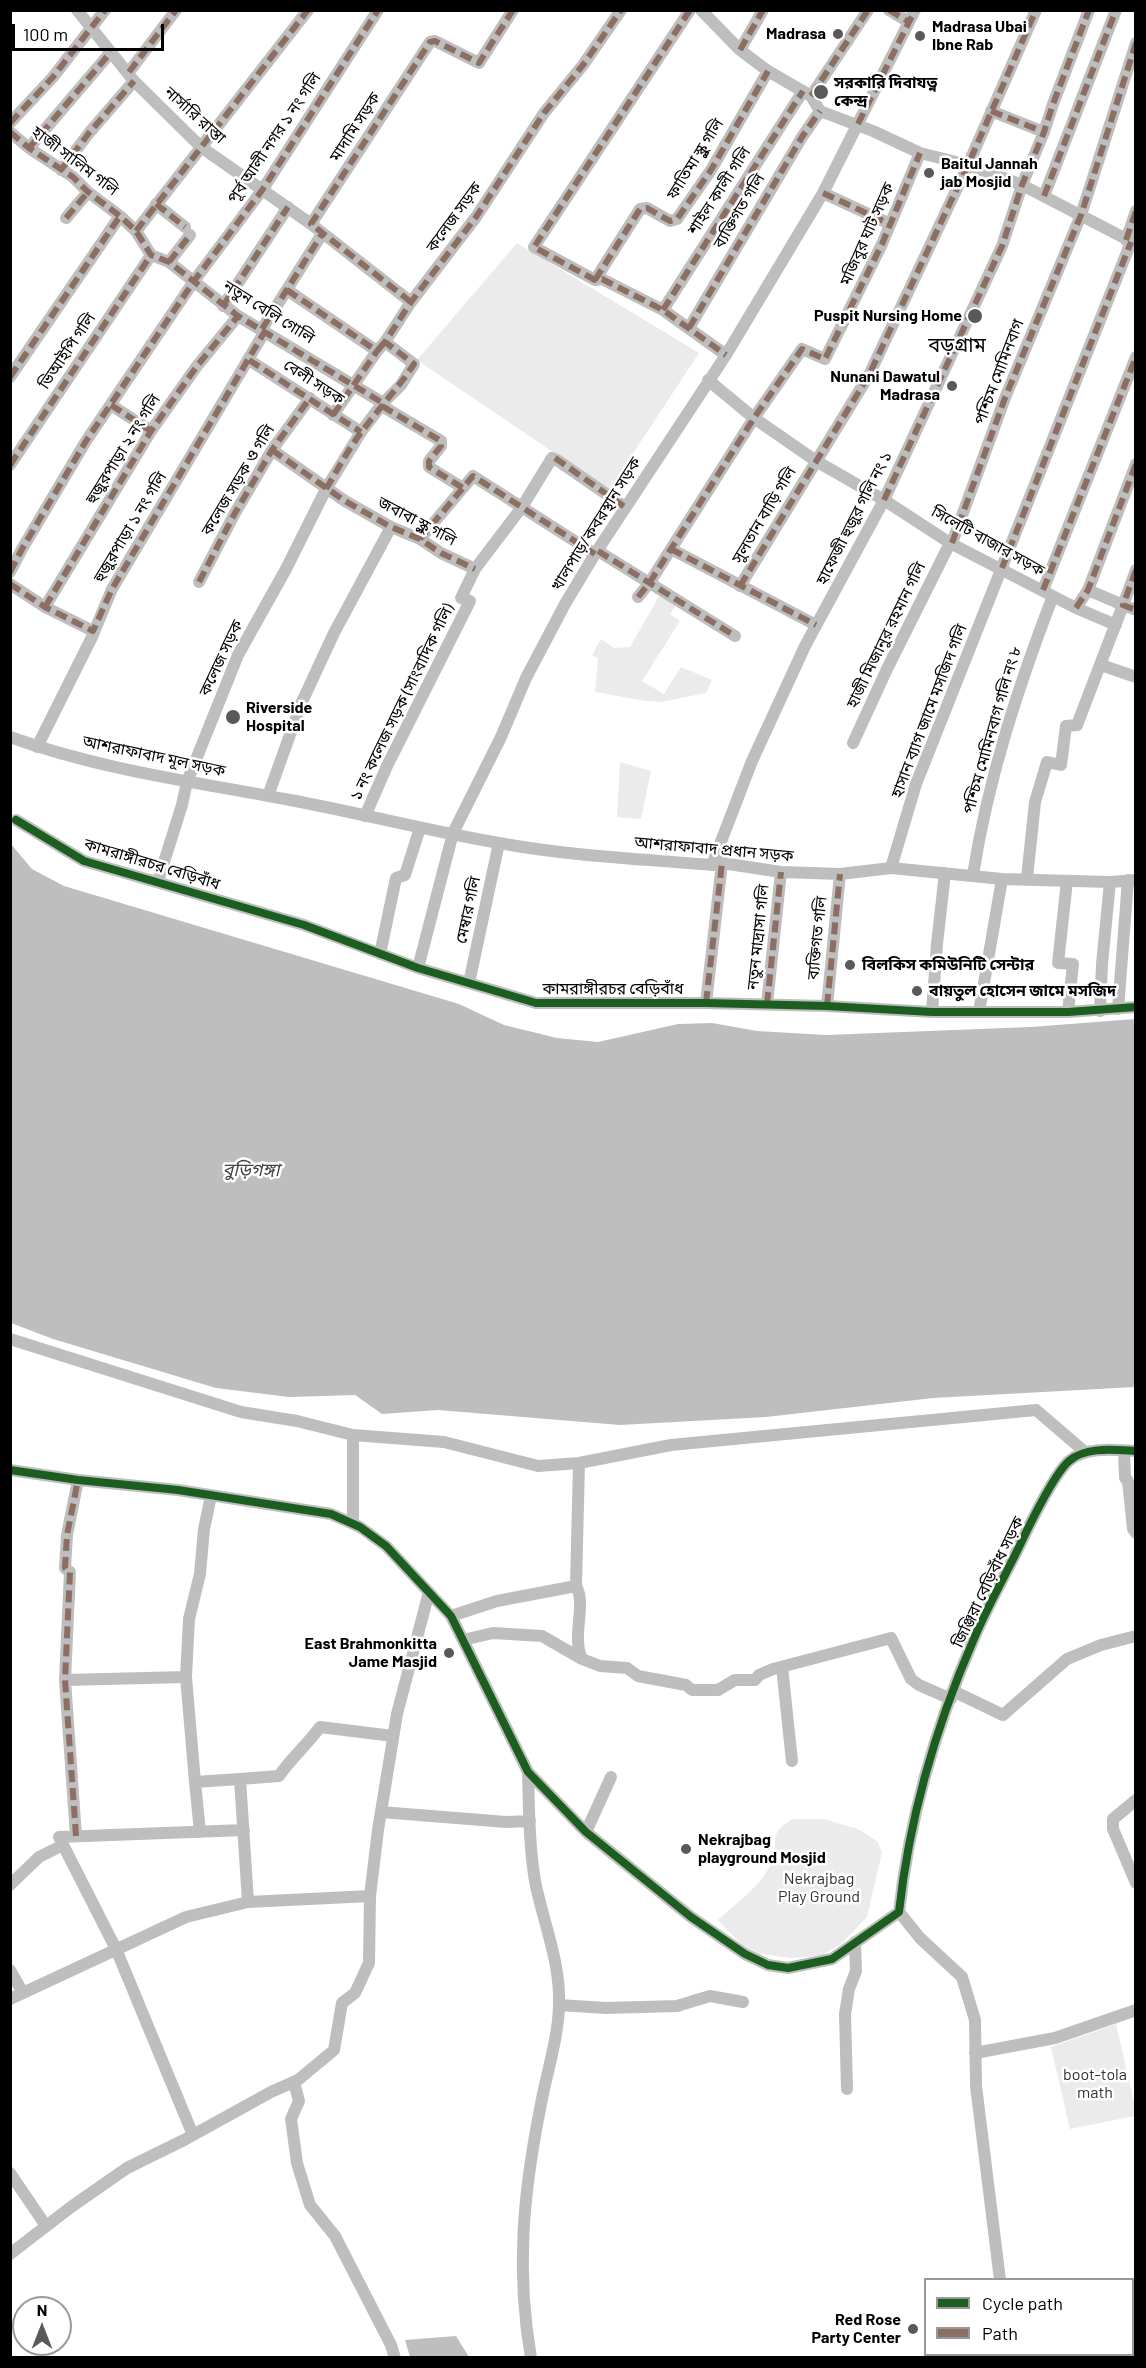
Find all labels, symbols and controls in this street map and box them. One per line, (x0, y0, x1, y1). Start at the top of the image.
scale bar (15, 12, 166, 50)
place label: Madrasa Ubai Ibne Rab (932, 17, 1027, 55)
text: 100 m (23, 23, 68, 45)
place label: Madrasa (766, 24, 826, 44)
marker: Madrasa (831, 27, 845, 41)
marker: Madrasa Ubai Ibne Rab (913, 29, 927, 43)
street label: পূর্ব আলী নগর ১ নং গলি (223, 69, 325, 207)
place label: সরকারি দিবাযত্ন কেন্দ্র (834, 73, 937, 111)
street label: নার্সারি রাস্তা (160, 83, 230, 147)
marker: সরকারি দিবাযত্ন কেন্দ্র (812, 83, 830, 101)
street label: মাদামি সড়ক (326, 89, 384, 165)
street label: ফাতিমা স্কুল গলি (663, 115, 727, 203)
street label: হাজী সালিম গলি (28, 122, 122, 200)
street label: শাইল কালী গলি (683, 143, 755, 239)
place label: Baitul Jannah jab Mosjid (941, 154, 1038, 192)
marker: Baitul Jannah jab Mosjid (922, 166, 936, 180)
street label: ব্যক্তিগত গলি (709, 170, 769, 252)
street label: কলেজ সড়ক (422, 178, 486, 256)
street label: মজিবুর ঘাট সড়ক (836, 180, 898, 288)
street label: নতুন বেলি গোলি (220, 276, 318, 348)
place label: Puspit Nursing Home (814, 306, 962, 326)
marker: Puspit Nursing Home (966, 307, 984, 325)
street label: ভিআইপি গলি (35, 309, 99, 393)
street label: পশ্চিম মোমিনবাগ (970, 316, 1028, 428)
district label: বড়গ্রাম (928, 333, 986, 357)
street label: বেলী সড়ক (280, 355, 348, 409)
place label: Nunani Dawatul Madrasa (830, 367, 940, 405)
marker: Nunani Dawatul Madrasa (945, 379, 959, 393)
street label: হুজুরপাড়া ২ নং গলি (82, 391, 164, 507)
street label: কলেজ সড়ক ও গলি (197, 421, 279, 539)
street label: হাফেজী হুজুর গলি নং ১ (812, 448, 896, 588)
street label: খালপাড়/কবরস্থান সড়ক (547, 454, 645, 594)
street label: সুলতান বাড়ি গলি (728, 463, 800, 567)
street label: হুজুরপাড়া ১ নং গলি (89, 468, 171, 586)
street label: জবাবা স্কুল গলি (375, 492, 459, 550)
street label: সিলেটি বাজার সড়ক (928, 502, 1048, 580)
street label: হাজী মিজানুর রহমান গলি (842, 559, 930, 711)
street label: ১ নং কলেজ সড়ক (সাংবাদিক গলি) (346, 601, 458, 803)
street label: কলেজ সড়ক (195, 617, 247, 699)
street label: হাসান ব্যাগ জামে মসজিদ গলি (887, 621, 971, 801)
street label: পশ্চিম মোমিনবাগ গলি নং ৮ (959, 644, 1025, 816)
place label: Riverside Hospital (246, 698, 312, 736)
marker: Riverside Hospital (224, 708, 242, 726)
street label: আশরাফাবাদ মূল সড়ক (81, 731, 227, 781)
street label: আশরাফাবাদ প্রধান সড়ক (634, 832, 794, 866)
street label: কামরাঙ্গীরচর বেড়িবাঁধ (82, 834, 222, 894)
street label: মেম্বার গলি (452, 875, 484, 945)
street label: নতুন মাদ্রাসা গলি (743, 883, 773, 991)
street label: ব্যক্তিগত গলি (803, 895, 831, 981)
place label: বিলকিস কমিউনিটি সেন্টার (862, 955, 1034, 975)
marker: বিলকিস কমিউনিটি সেন্টার (843, 958, 857, 972)
street label: কামরাঙ্গীরচর বেড়িবাঁধ (542, 979, 684, 999)
place label: বায়তুল হোসেন জামে মসজিদ (929, 981, 1116, 1001)
marker: বায়তুল হোসেন জামে মসজিদ (910, 984, 924, 998)
water label: বুড়িগঙ্গা (222, 1159, 280, 1181)
street label: জিঞ্জিরা বেড়িবাঁধ সড়ক (948, 1513, 1028, 1651)
place label: East Brahmonkitta Jame Masjid (305, 1634, 437, 1672)
marker: East Brahmonkitta Jame Masjid (442, 1646, 456, 1660)
place label: Nekrajbag playground Mosjid (698, 1830, 826, 1868)
marker: Nekrajbag playground Mosjid (679, 1842, 693, 1856)
park label: Nekrajbag Play Ground (778, 1869, 860, 1907)
park label: boot-tola math (1063, 2065, 1127, 2103)
legend (924, 2278, 1134, 2356)
text: Cycle path (982, 2292, 1063, 2314)
north arrow (12, 2296, 72, 2356)
text: N (37, 2300, 47, 2319)
place label: Red Rose Party Center (812, 2310, 901, 2348)
marker: Red Rose Party Center (906, 2322, 920, 2336)
text: Path (982, 2322, 1018, 2344)

